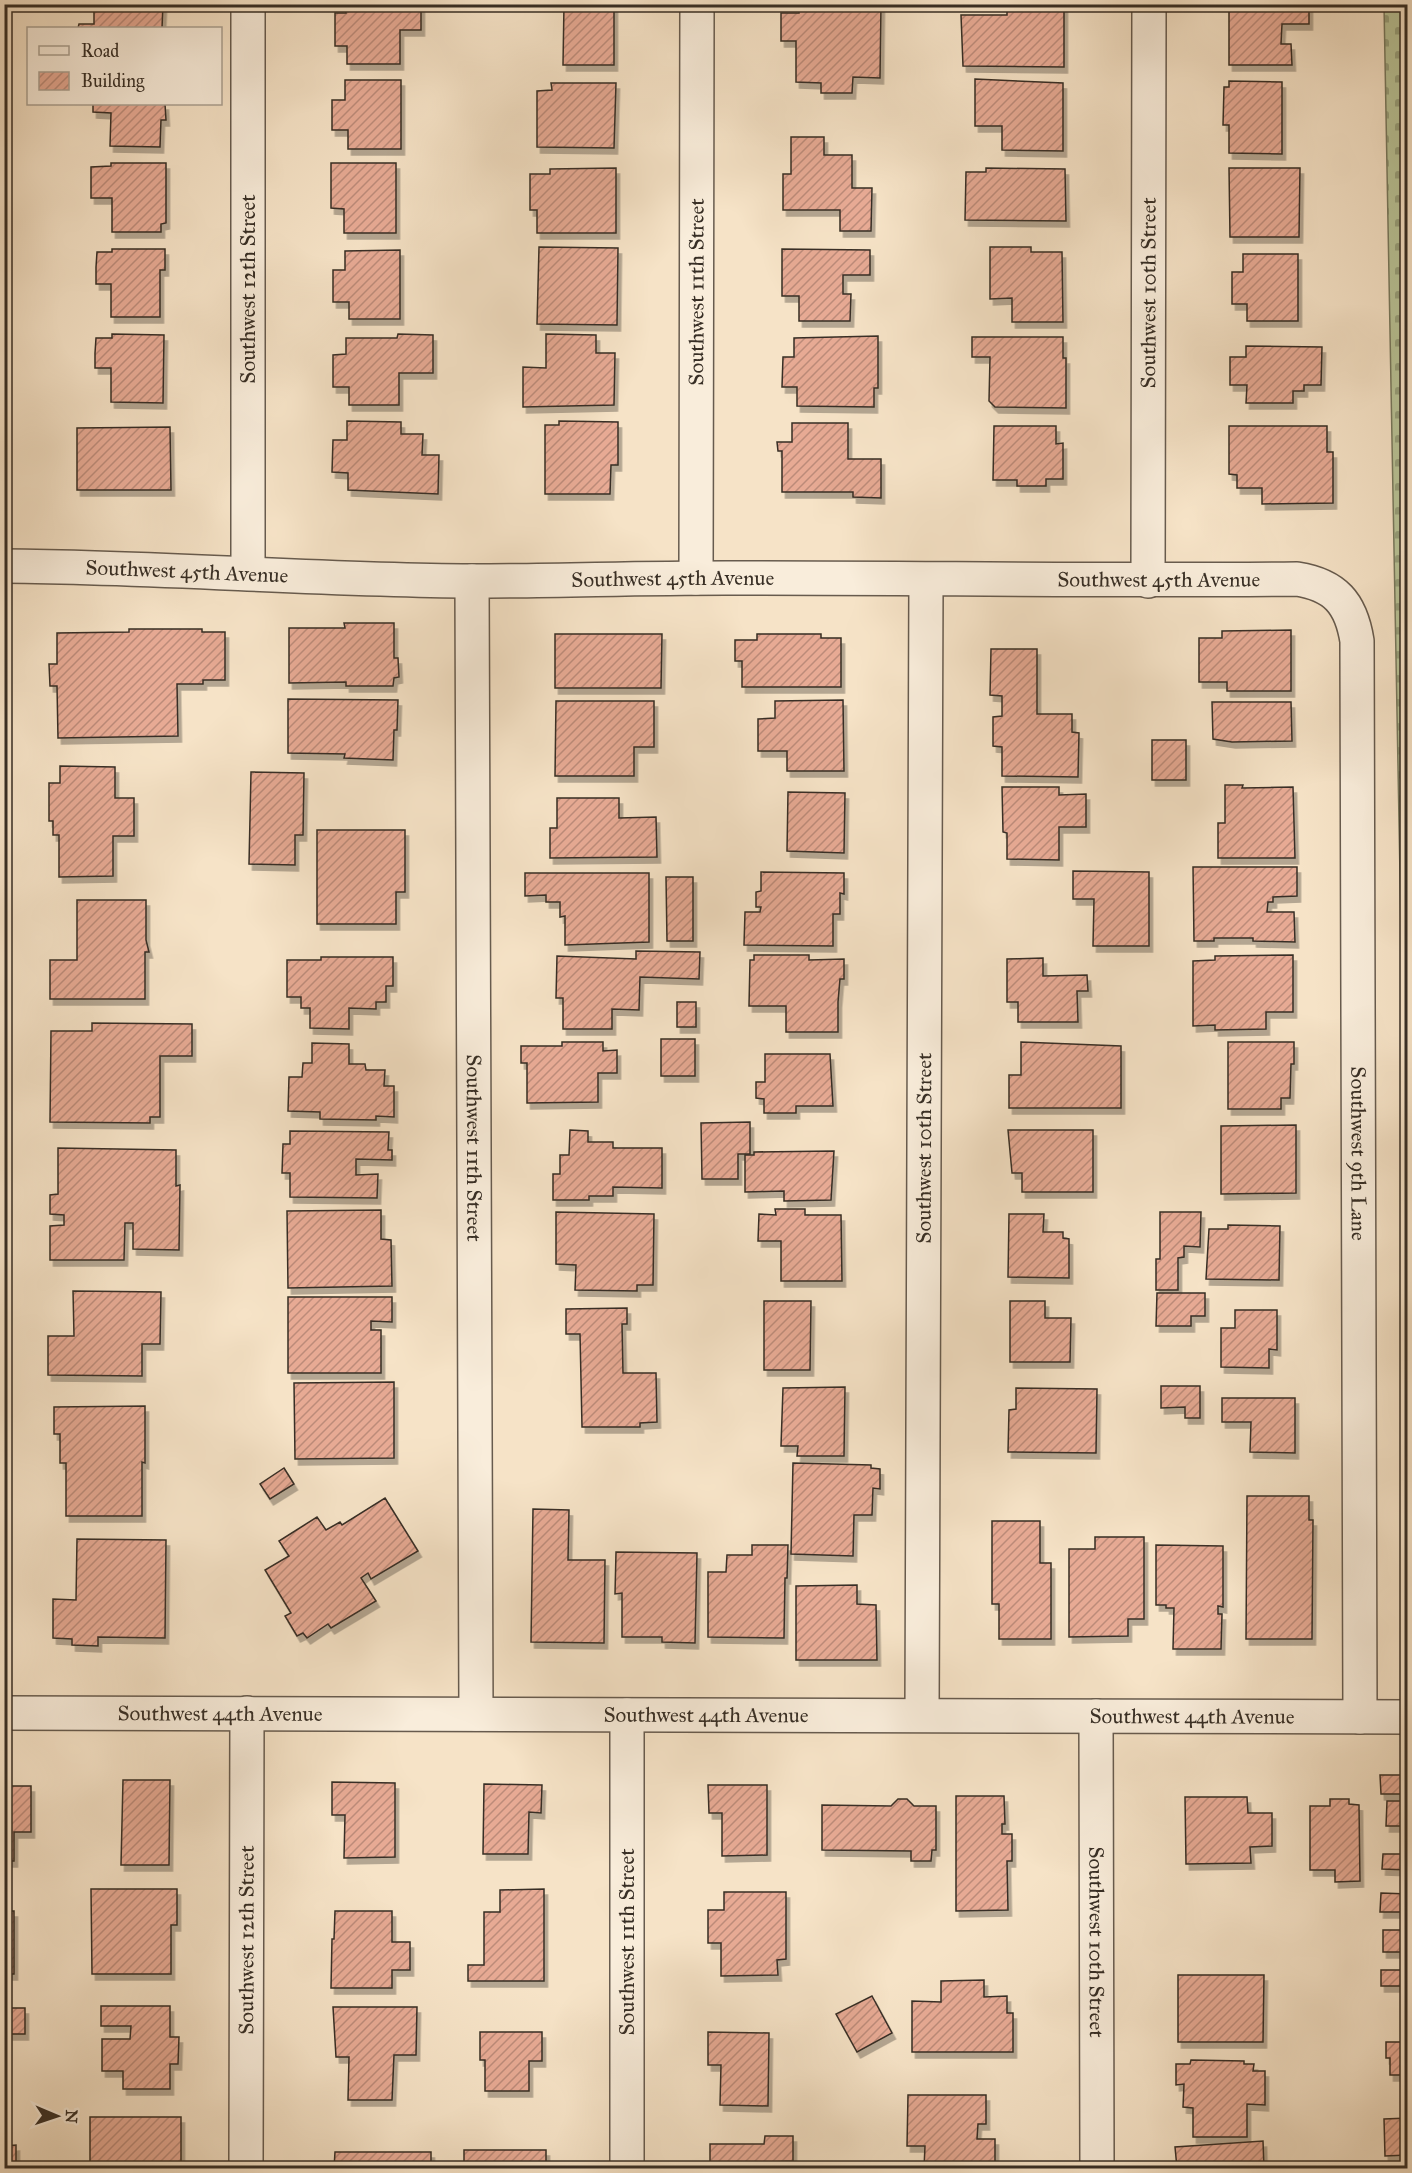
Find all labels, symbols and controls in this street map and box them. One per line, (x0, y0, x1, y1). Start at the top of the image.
legend (27, 27, 222, 105)
text: Road (81, 40, 119, 62)
text: Building (81, 70, 145, 93)
street label: Southwest 12th Street (235, 194, 261, 384)
street label: Southwest 10th Street (1135, 197, 1162, 389)
street label: Southwest 11th Street (683, 198, 710, 386)
street label: Southwest 45th Avenue (85, 554, 289, 589)
street label: Southwest 45th Avenue (571, 565, 775, 593)
street label: Southwest 45th Avenue (1057, 566, 1261, 593)
street label: Southwest 10th Street (911, 1052, 937, 1244)
street label: Southwest 11th Street (461, 1054, 487, 1242)
street label: Southwest 9th Lane (1345, 1066, 1372, 1241)
street label: Southwest 44th Avenue (117, 1700, 323, 1727)
street label: Southwest 44th Avenue (603, 1702, 809, 1728)
street label: Southwest 44th Avenue (1089, 1703, 1295, 1730)
street label: Southwest 12th Street (233, 1845, 260, 2035)
street label: Southwest 10th Street (1083, 1846, 1110, 2038)
street label: Southwest 11th Street (614, 1848, 640, 2036)
north arrow (27, 2086, 87, 2146)
text: N (62, 2109, 81, 2124)

